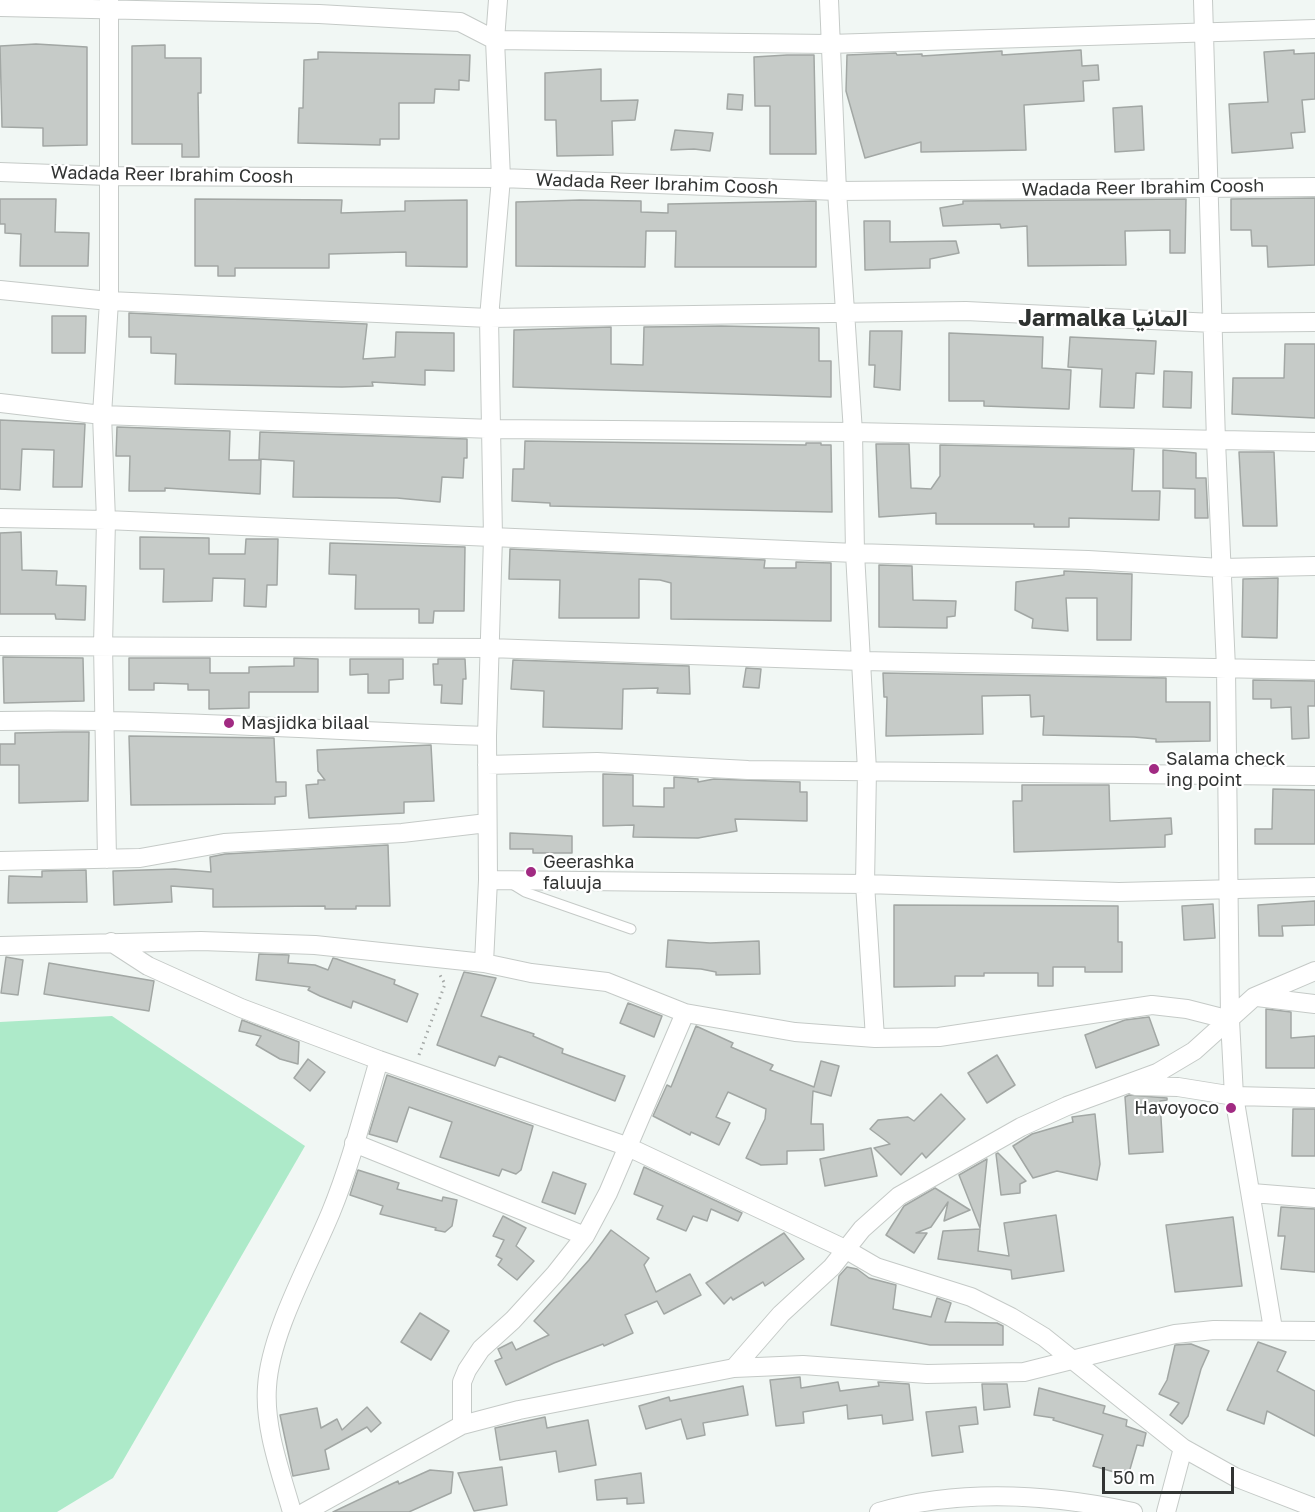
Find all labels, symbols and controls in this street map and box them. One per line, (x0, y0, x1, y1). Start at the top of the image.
street label: Wadada Reer Ibrahim Coosh (50, 162, 294, 188)
street label: Wadada Reer Ibrahim Coosh (535, 169, 779, 199)
street label: Wadada Reer Ibrahim Coosh (1021, 175, 1265, 201)
district label: Jarmalka المانيا (1018, 304, 1188, 332)
place label: Masjidka bilaal (241, 712, 369, 734)
marker: Masjidka bilaal (222, 716, 236, 730)
place label: Salama check ing point (1166, 748, 1286, 790)
marker: Salama check ing point (1147, 762, 1161, 776)
place label: Geerashka faluuja (543, 851, 634, 894)
marker: Geerashka faluuja (524, 865, 538, 879)
place label: Havoyoco (1134, 1097, 1219, 1119)
marker: Havoyoco (1224, 1101, 1238, 1115)
scale bar (1105, 1455, 1237, 1493)
text: 50 m (1113, 1466, 1155, 1488)

